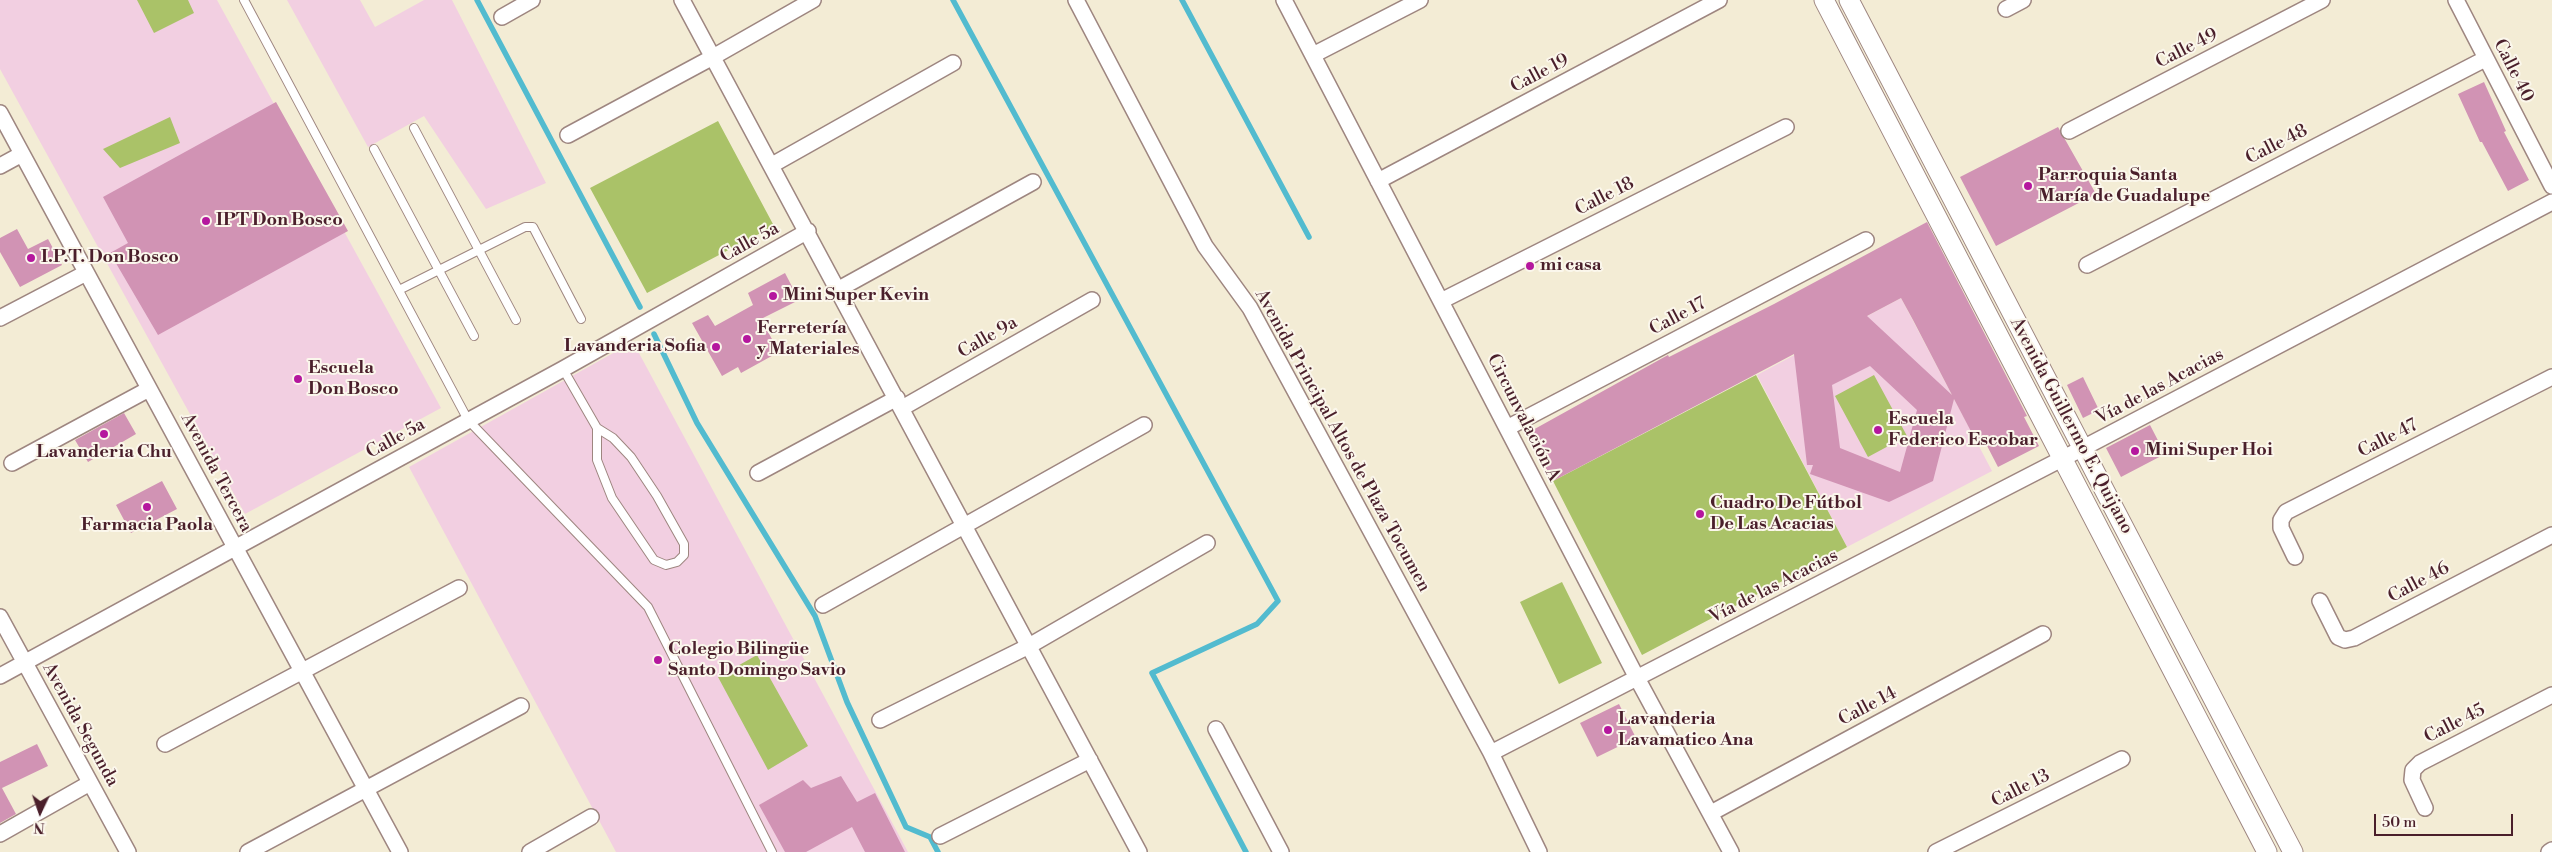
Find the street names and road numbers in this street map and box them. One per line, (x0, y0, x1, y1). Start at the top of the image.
street label: Calle 49 (2152, 24, 2222, 74)
street label: Calle 40 (2488, 36, 2538, 106)
street label: Calle 19 (1507, 50, 1573, 98)
street label: Calle 48 (2242, 120, 2312, 170)
street label: Calle 18 (1572, 173, 1638, 221)
street label: Calle 5a (717, 218, 783, 268)
street label: Avenida Principal Altos de Plaza Tocumen (1250, 286, 1434, 596)
street label: Calle 17 (1646, 293, 1710, 341)
street label: Calle 9a (954, 312, 1022, 364)
street label: Avenida Guillermo E. Quijano (2005, 314, 2137, 538)
street label: Vía de las Acacias (2092, 344, 2228, 430)
street label: Circunvalación A (1482, 351, 1564, 485)
street label: Avenida Tercera (176, 410, 256, 536)
street label: Calle 5a (363, 414, 429, 464)
street label: Calle 47 (2355, 415, 2421, 463)
street label: Vía de las Acacias (1706, 545, 1842, 629)
street label: Calle 46 (2385, 558, 2453, 608)
street label: Avenida Segunda (37, 659, 123, 791)
street label: Calle 14 (1835, 683, 1901, 731)
street label: Calle 45 (2421, 699, 2489, 749)
street label: Calle 13 (1988, 765, 2054, 813)

